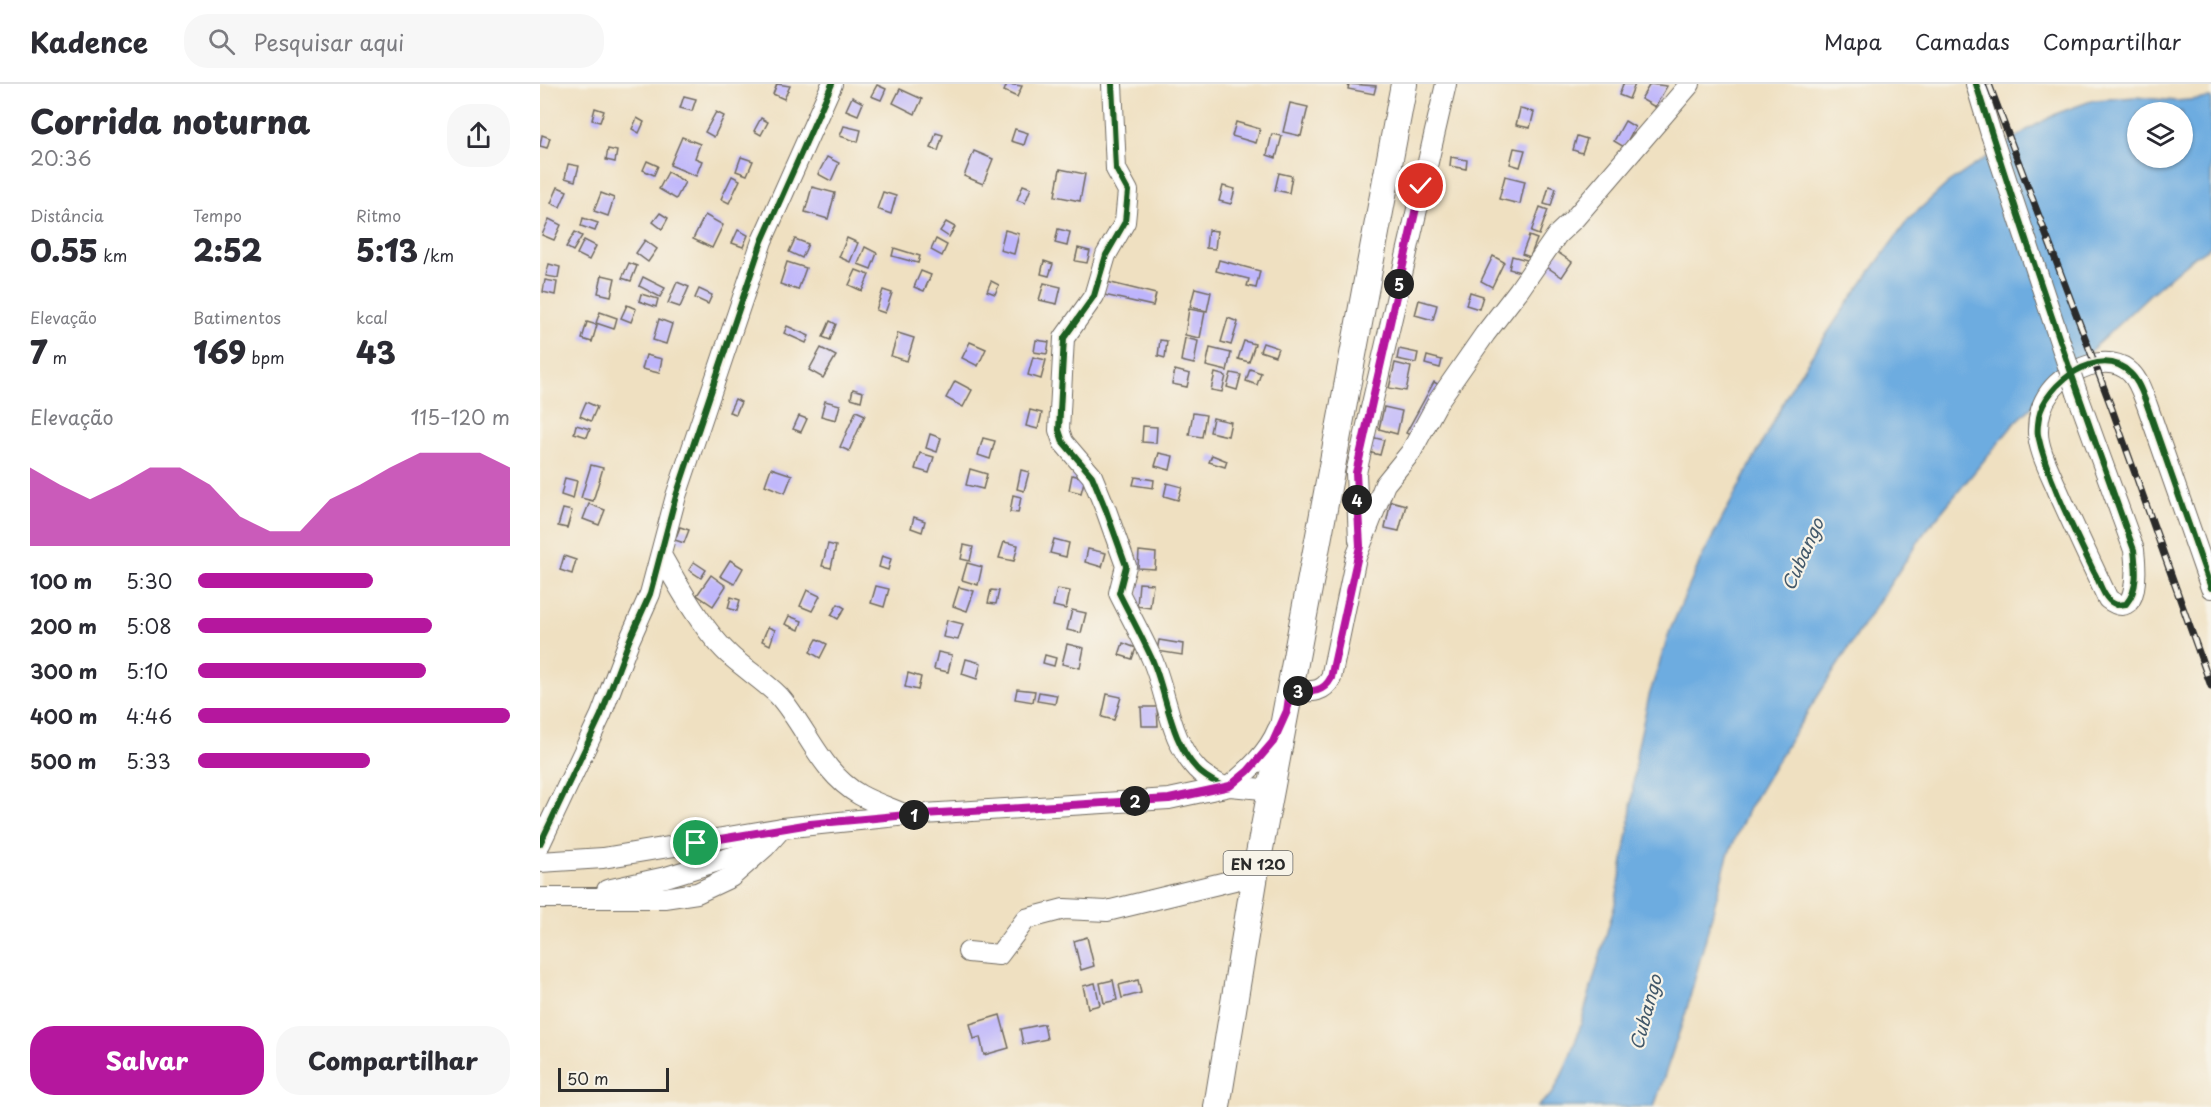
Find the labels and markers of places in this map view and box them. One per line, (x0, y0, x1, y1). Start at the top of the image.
pin (1395, 160, 1446, 211)
pin: 5 (1384, 269, 1414, 299)
pin: 4 (1342, 485, 1372, 515)
pin: 3 (1283, 676, 1313, 706)
pin: 2 (1120, 786, 1150, 816)
pin: 1 (899, 800, 929, 830)
pin (670, 817, 721, 868)

